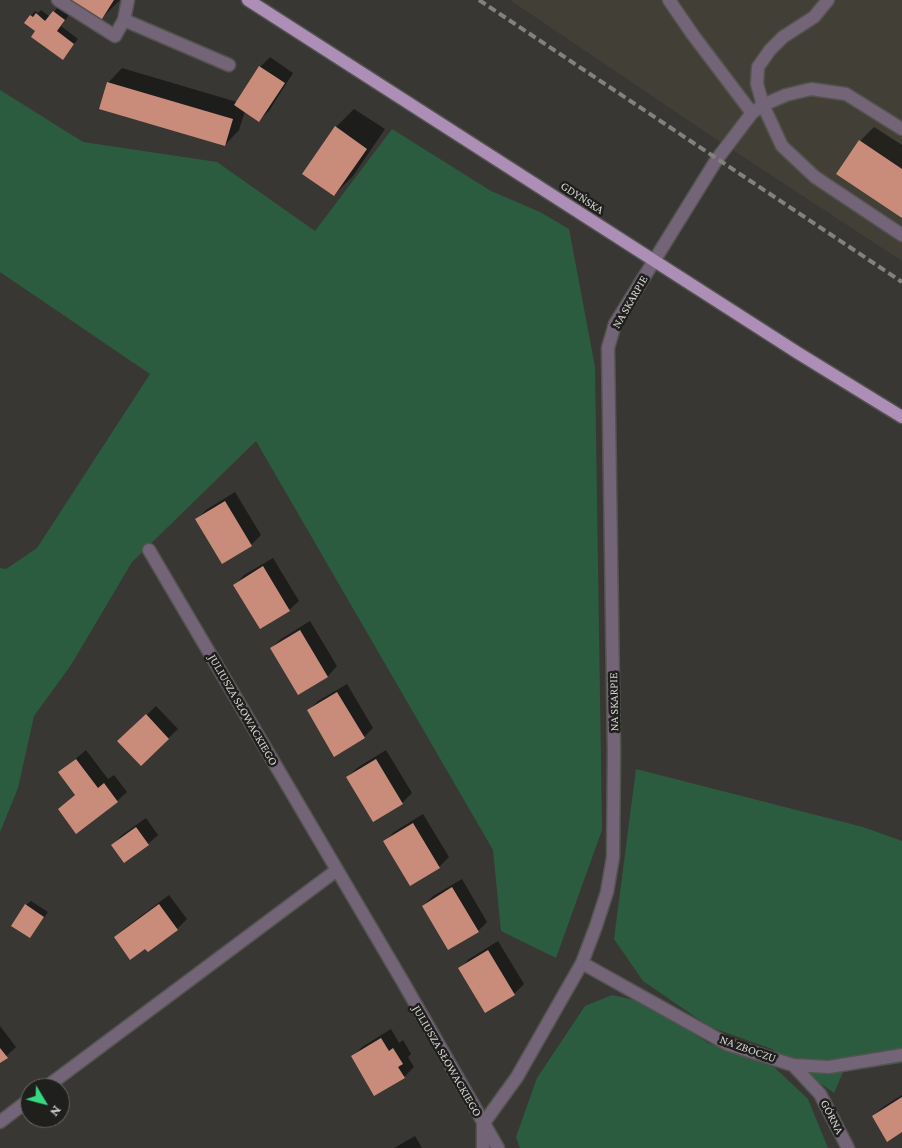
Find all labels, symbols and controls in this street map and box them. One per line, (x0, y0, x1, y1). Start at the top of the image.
street label: GDYŃSKA (558, 179, 606, 217)
street label: NA SKARPIE (609, 273, 651, 331)
street label: JULIUSZA SŁOWACKIEGO (205, 652, 281, 768)
street label: NA SKARPIE (606, 672, 622, 732)
street label: JULIUSZA SŁOWACKIEGO (409, 1003, 485, 1119)
street label: NA ZBOCZU (718, 1032, 778, 1066)
north arrow (20, 1078, 70, 1128)
street label: GÓRNA (817, 1097, 847, 1137)
text: N (47, 1103, 65, 1120)

